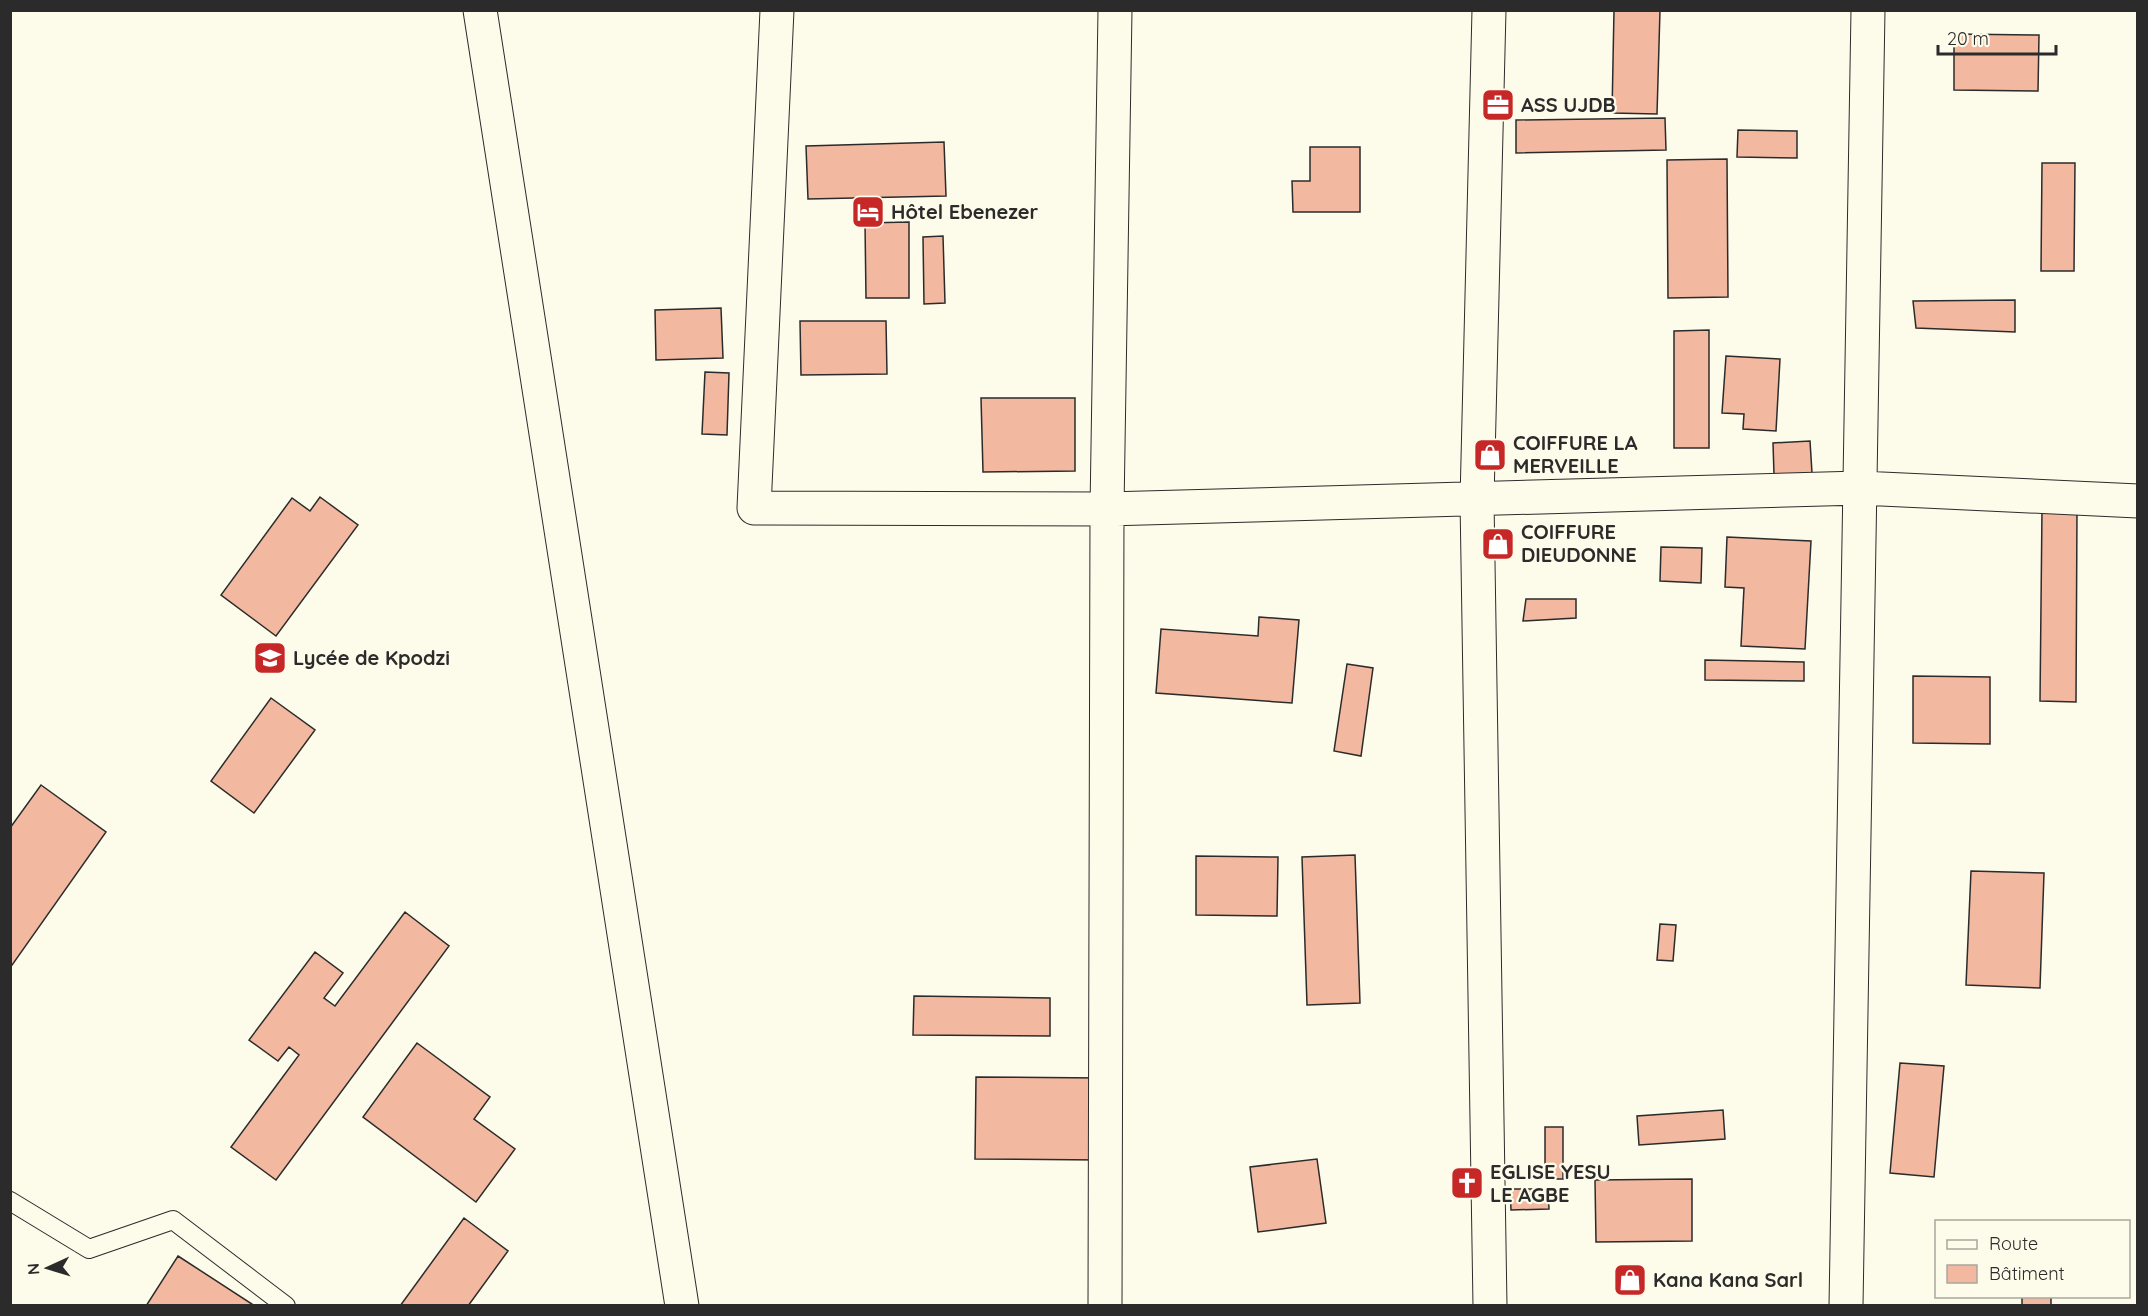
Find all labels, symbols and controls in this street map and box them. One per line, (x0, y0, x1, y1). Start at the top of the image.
scale bar (1938, 18, 2056, 56)
text: 20 m (1947, 27, 1989, 50)
office icon: ASS UJDB (1480, 87, 1516, 123)
place label: ASS UJDB (1521, 92, 1616, 117)
hotel icon: Hôtel Ebenezer (850, 194, 886, 230)
place label: Hôtel Ebenezer (891, 199, 1039, 224)
place label: COIFFURE LA MERVEILLE (1513, 430, 1638, 478)
shop icon: COIFFURE LA MERVEILLE (1472, 437, 1508, 473)
place label: COIFFURE DIEUDONNE (1521, 519, 1637, 567)
shop icon: COIFFURE DIEUDONNE (1480, 526, 1516, 562)
school or university icon: Lycée de Kpodzi (252, 640, 288, 676)
place label: Lycée de Kpodzi (293, 645, 450, 670)
place label: EGLISE YESU LE AGBE (1490, 1159, 1610, 1207)
church icon: EGLISE YESU LE AGBE (1449, 1165, 1485, 1201)
legend (1935, 1220, 2130, 1298)
text: Route (1989, 1232, 2038, 1255)
north arrow (18, 1238, 78, 1298)
text: N (23, 1262, 43, 1276)
shop icon: Kana Kana Sarl (1612, 1262, 1648, 1298)
text: Bâtiment (1989, 1262, 2065, 1285)
place label: Kana Kana Sarl (1653, 1267, 1803, 1292)

